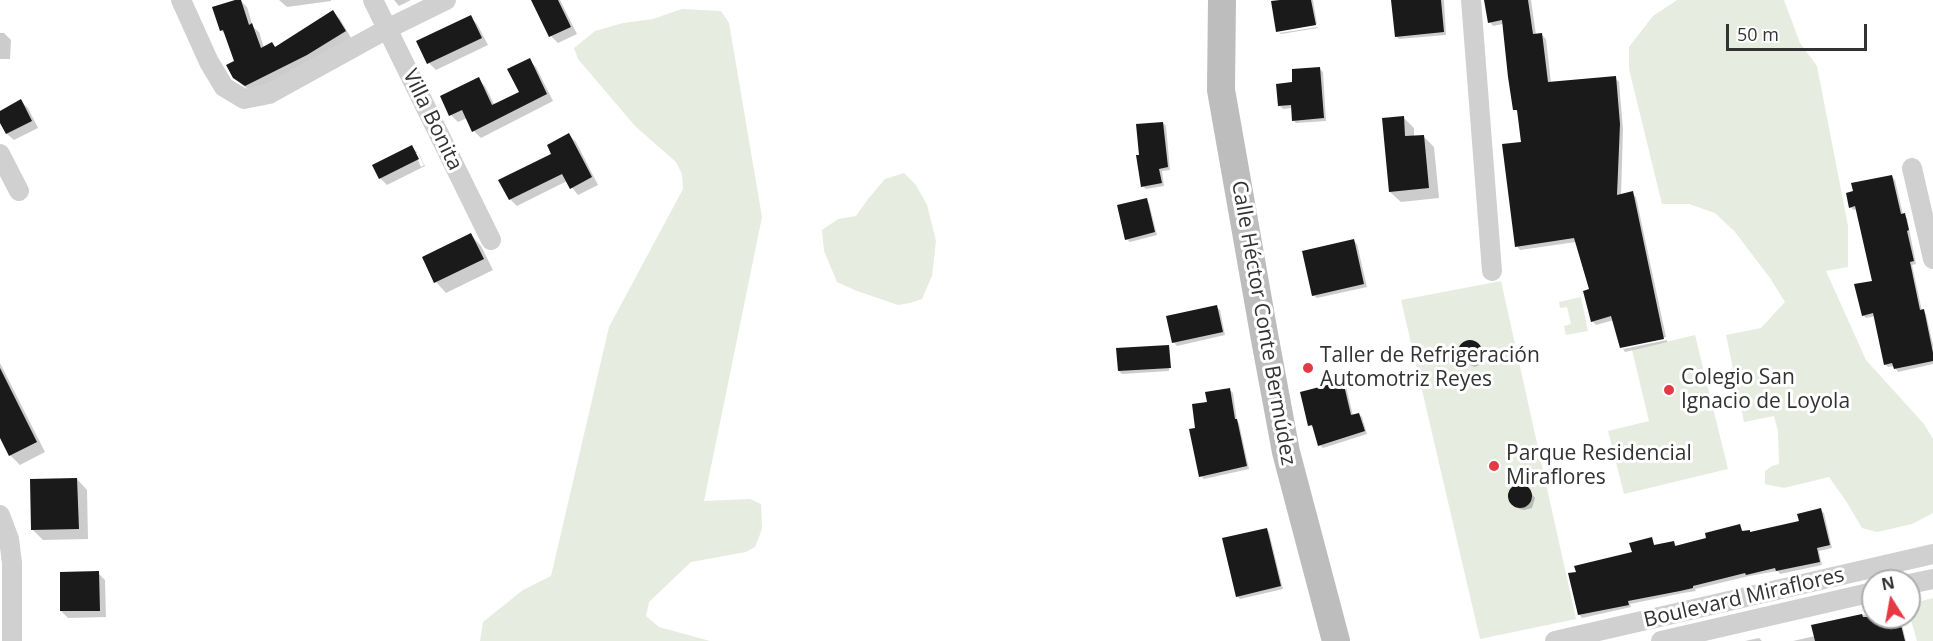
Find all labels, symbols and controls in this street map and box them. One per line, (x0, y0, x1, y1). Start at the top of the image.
scale bar (1729, 12, 1870, 50)
text: 50 m (1737, 22, 1779, 46)
street label: Villa Bonita (397, 65, 467, 175)
street label: Calle Héctor Conte Bermúdez (1226, 179, 1300, 467)
place label: Taller de Refrigeración Automotriz Reyes (1320, 343, 1540, 393)
marker: Taller de Refrigeración Automotriz Reyes (1301, 361, 1315, 375)
place label: Colegio San Ignacio de Loyola (1681, 365, 1850, 415)
marker: Colegio San Ignacio de Loyola (1662, 383, 1676, 397)
place label: Parque Residencial Miraflores (1506, 441, 1692, 491)
marker: Parque Residencial Miraflores (1487, 459, 1501, 473)
street label: Boulevard Miraflores (1641, 563, 1847, 633)
north arrow (1861, 569, 1921, 629)
text: N (1879, 571, 1896, 595)

